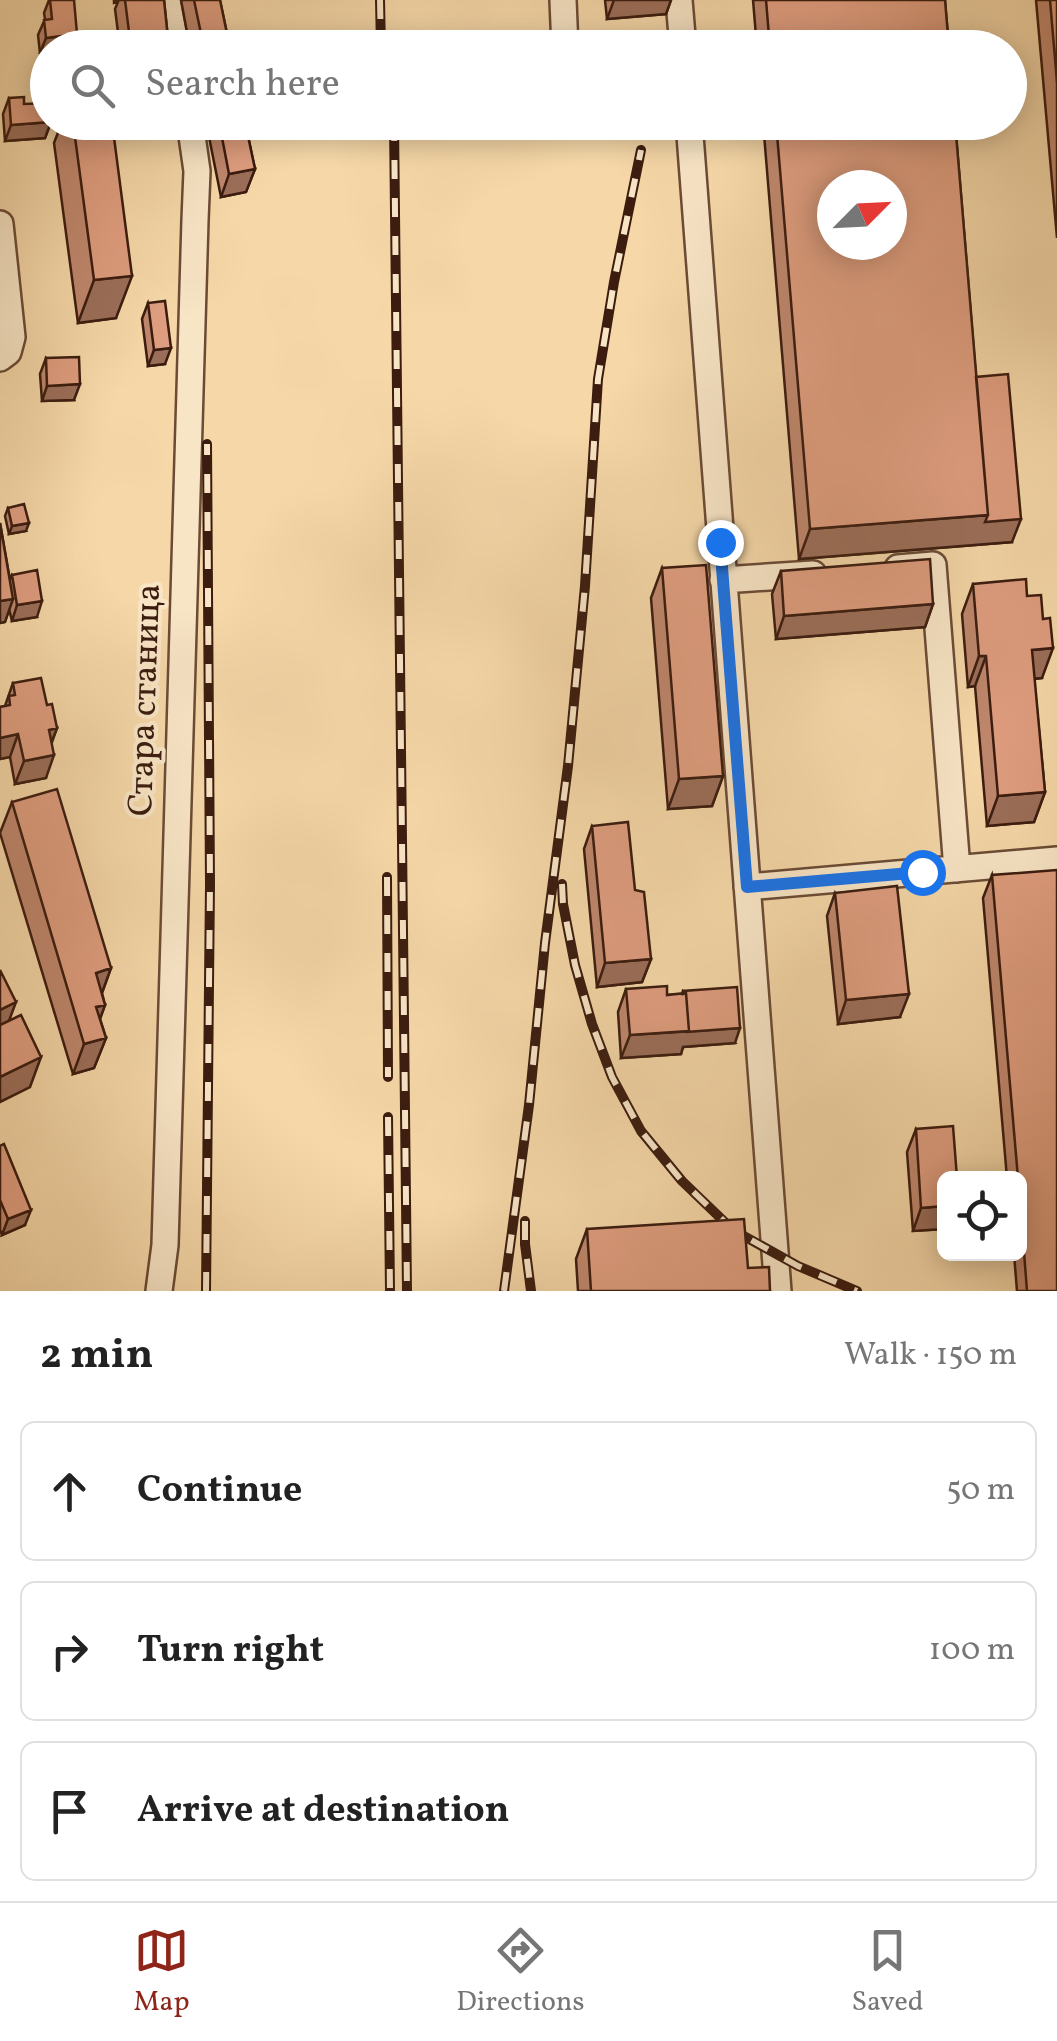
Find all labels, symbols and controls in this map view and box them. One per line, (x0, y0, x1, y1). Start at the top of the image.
search box (30, 30, 1027, 140)
icon: search (65, 58, 120, 113)
text: Search here (145, 59, 340, 112)
north arrow (817, 170, 907, 260)
route end (698, 520, 744, 566)
street label: Стара станица (118, 583, 174, 817)
route start (900, 850, 946, 896)
map controls (937, 1171, 1027, 1261)
button: locate (937, 1171, 1027, 1261)
text: 2 min (40, 1327, 153, 1386)
text: Walk · 150 m (844, 1334, 1017, 1378)
icon: ahead (42, 1464, 97, 1519)
text: Continue (137, 1465, 302, 1518)
text: 50 m (946, 1469, 1015, 1513)
icon: right (42, 1624, 97, 1679)
text: Turn right (137, 1625, 324, 1678)
text: 100 m (929, 1629, 1015, 1673)
icon: arrive (42, 1784, 97, 1839)
text: Arrive at destination (137, 1785, 510, 1838)
tab: Map (133, 1923, 189, 2022)
tab: Directions (456, 1923, 585, 2022)
tab: Saved (851, 1923, 924, 2022)

